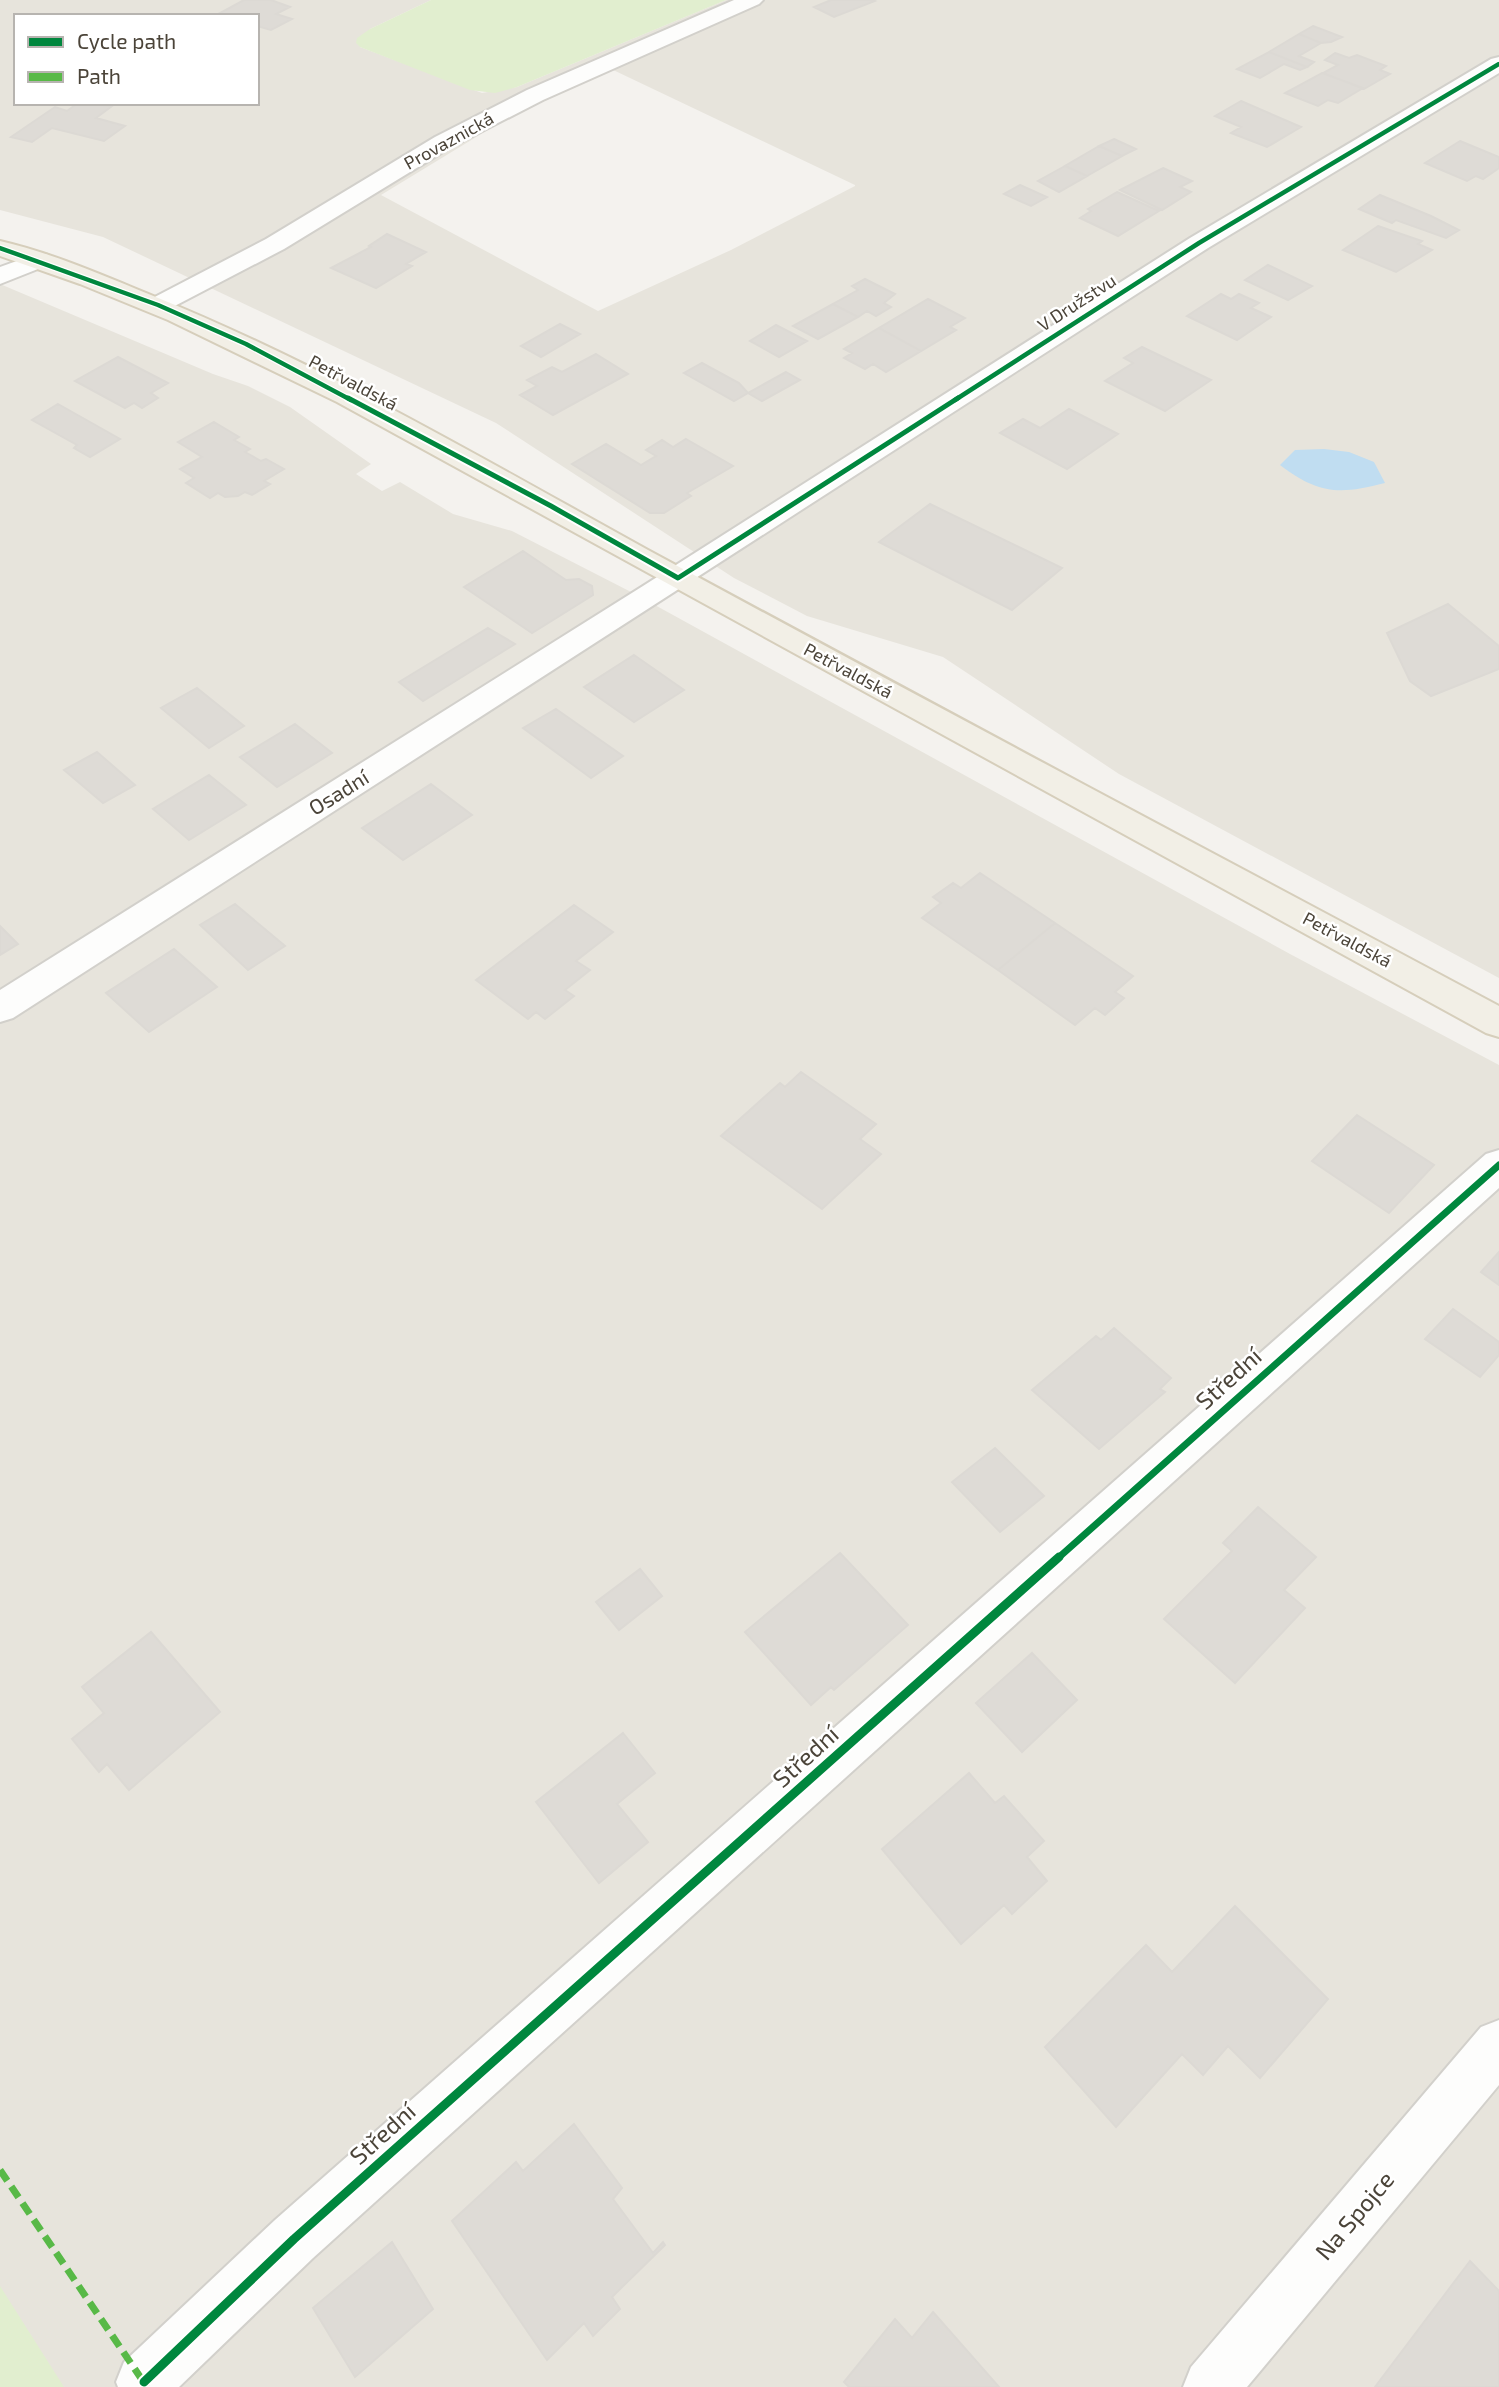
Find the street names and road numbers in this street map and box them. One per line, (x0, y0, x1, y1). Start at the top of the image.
street label: Provaznická (400, 107, 497, 174)
street label: V Družstvu (1033, 269, 1120, 336)
street label: Petřvaldská (305, 350, 402, 415)
street label: Petřvaldská (800, 638, 897, 703)
street label: Osadní (304, 763, 373, 820)
street label: Petřvaldská (1299, 907, 1396, 972)
street label: Střední (1189, 1340, 1268, 1415)
street label: Střední (766, 1718, 845, 1793)
street label: Střední (343, 2095, 422, 2170)
street label: Na Spojce (1308, 2165, 1399, 2265)

